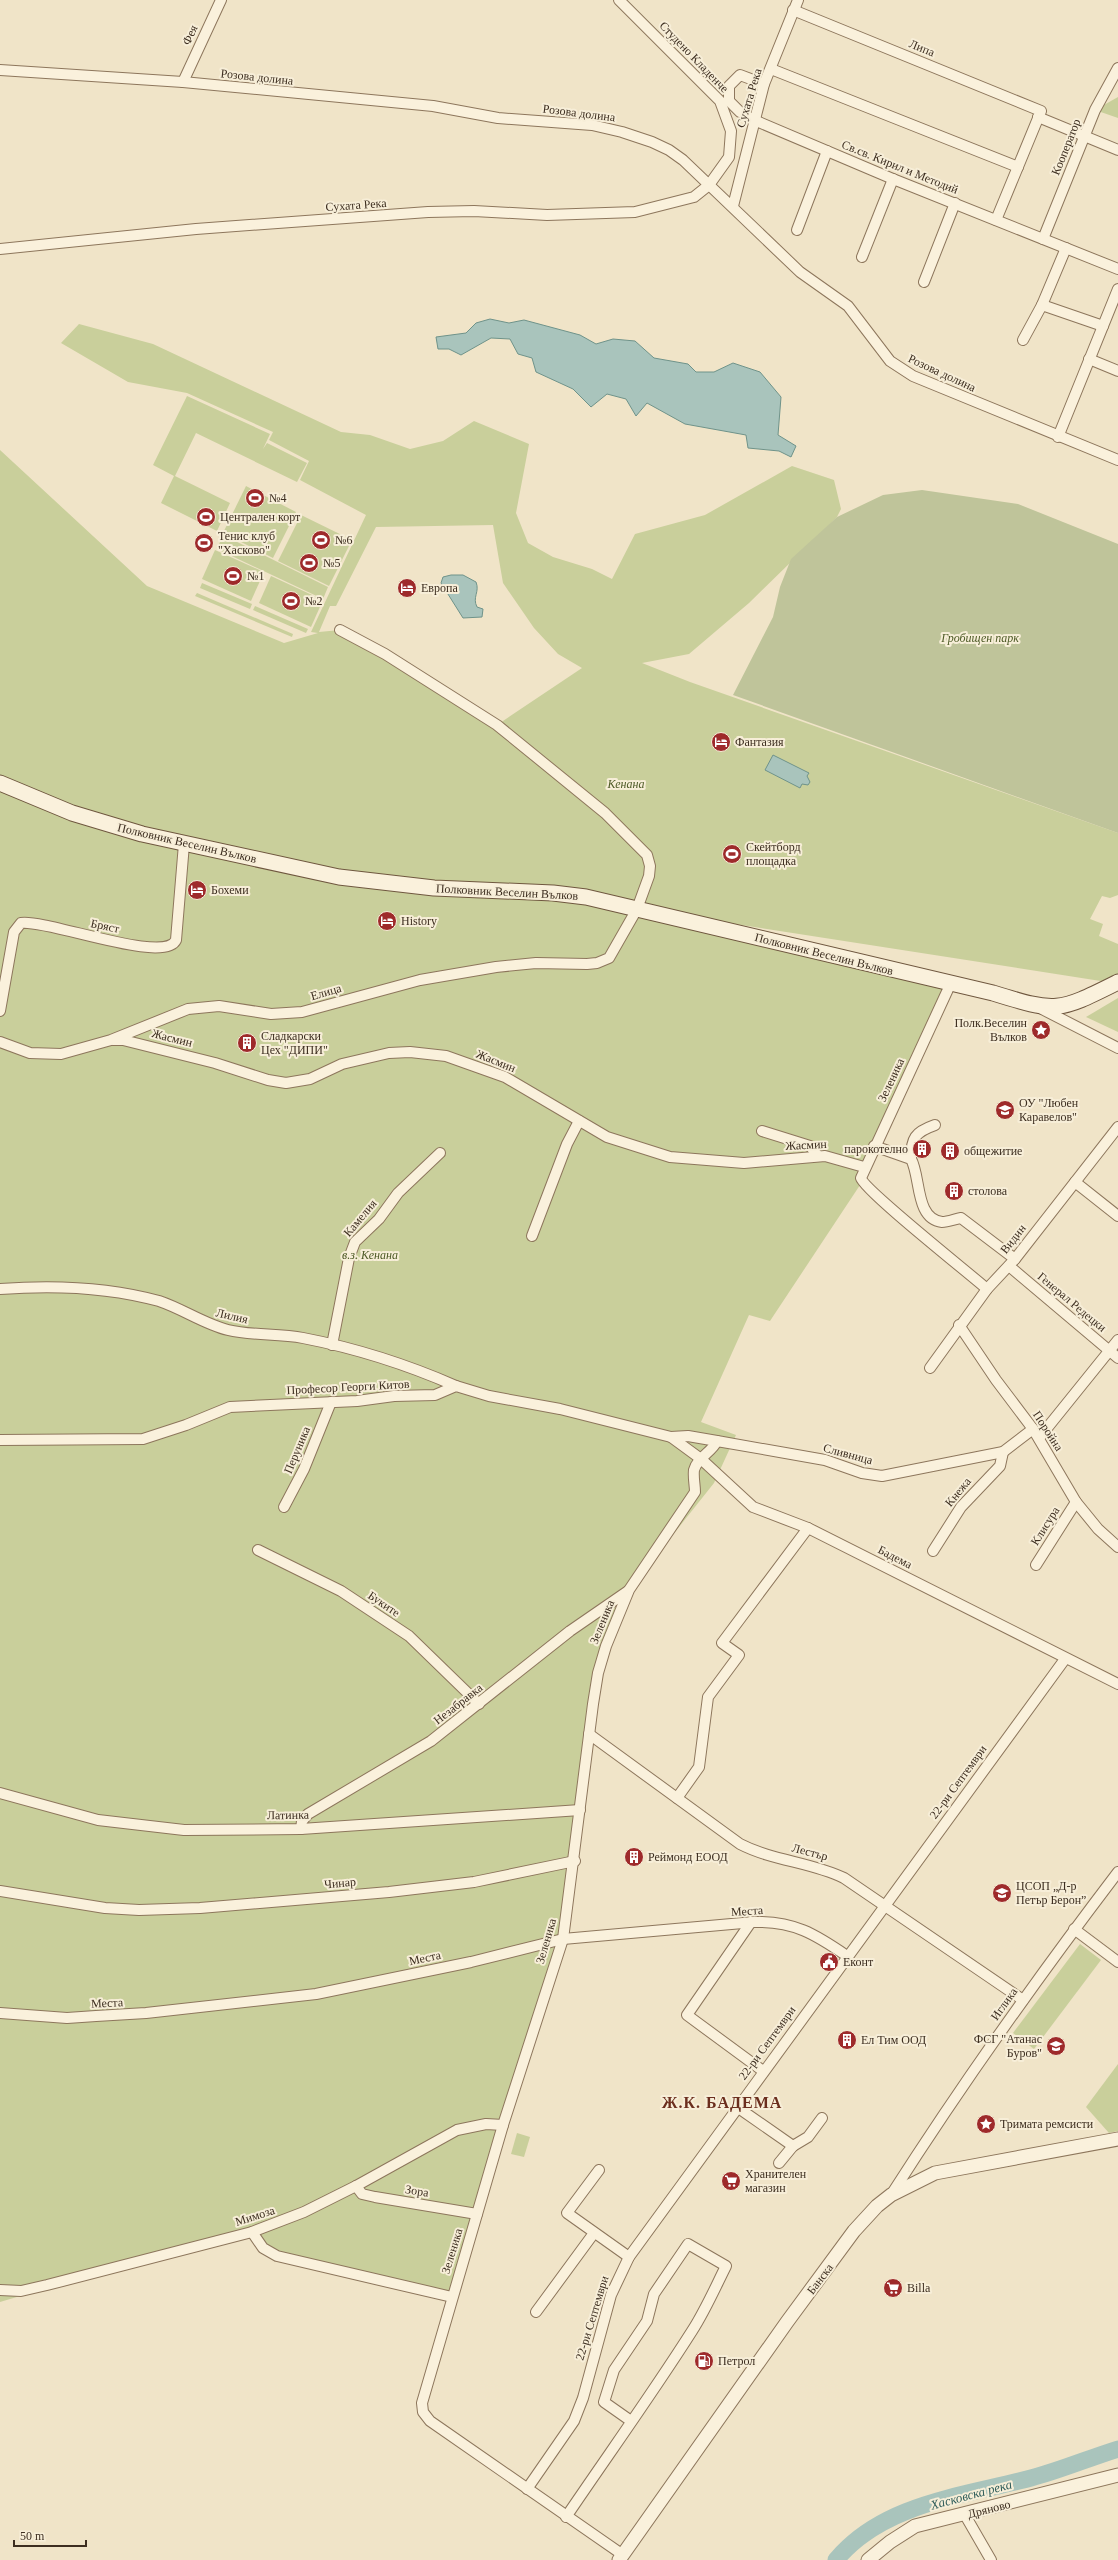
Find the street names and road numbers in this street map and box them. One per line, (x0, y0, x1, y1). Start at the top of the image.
street label: Студено Кладенче (656, 18, 732, 96)
street label: Фея (179, 22, 201, 47)
street label: Липа (907, 37, 937, 60)
street label: Розова долина (220, 66, 295, 88)
street label: Сухата Река (733, 66, 765, 129)
street label: Розова долина (542, 102, 617, 124)
street label: Кооператор (1048, 117, 1084, 177)
street label: Св.св. Кирил и Методий (840, 137, 961, 197)
street label: Сухата Река (325, 196, 388, 214)
street label: Розова долина (906, 351, 979, 395)
street label: Полковник Веселин Вълков (116, 820, 258, 866)
street label: Полковник Веселин Вълков (436, 881, 579, 903)
street label: Бряст (89, 916, 121, 936)
street label: Полковник Веселин Вълков (753, 930, 895, 978)
street label: Елица (309, 981, 344, 1003)
street label: Жасмин (150, 1026, 194, 1050)
street label: Жасмин (474, 1047, 518, 1075)
street label: Зеленика (875, 1055, 907, 1104)
street label: Жасмин (785, 1137, 828, 1153)
street label: Камелия (340, 1196, 380, 1239)
street label: Видин (997, 1221, 1029, 1256)
street label: Генерал Редецки (1035, 1269, 1110, 1335)
street label: Лилия (215, 1306, 250, 1327)
street label: Професор Георги Китов (286, 1377, 410, 1397)
street label: Поройна (1030, 1408, 1066, 1454)
street label: Перуника (281, 1424, 313, 1476)
street label: Сливница (822, 1441, 875, 1467)
street label: Кнежа (942, 1474, 974, 1509)
street label: Клисура (1028, 1504, 1063, 1548)
street label: Бадема (876, 1542, 915, 1572)
street label: Буките (365, 1588, 403, 1620)
street label: Зеленика (587, 1597, 617, 1646)
street label: Незабравка (431, 1680, 486, 1727)
street label: 22-ри Септември (927, 1742, 990, 1822)
street label: Латинка (267, 1808, 310, 1822)
street label: Лестър (791, 1841, 829, 1863)
street label: Чинар (323, 1875, 357, 1891)
street label: Места (730, 1903, 764, 1919)
street label: Зеленика (533, 1916, 559, 1965)
street label: Места (408, 1948, 443, 1968)
street label: Иглика (988, 1985, 1021, 2023)
street label: Места (91, 1995, 124, 2011)
street label: 22-ри Септември (736, 2003, 799, 2083)
street label: Зора (404, 2182, 430, 2200)
street label: Мимоза (233, 2203, 277, 2229)
street label: Зеленика (439, 2226, 466, 2275)
street label: Банска (804, 2260, 837, 2297)
street label: 22-ри Септември (573, 2274, 612, 2362)
street label: Дряново (966, 2497, 1012, 2521)

